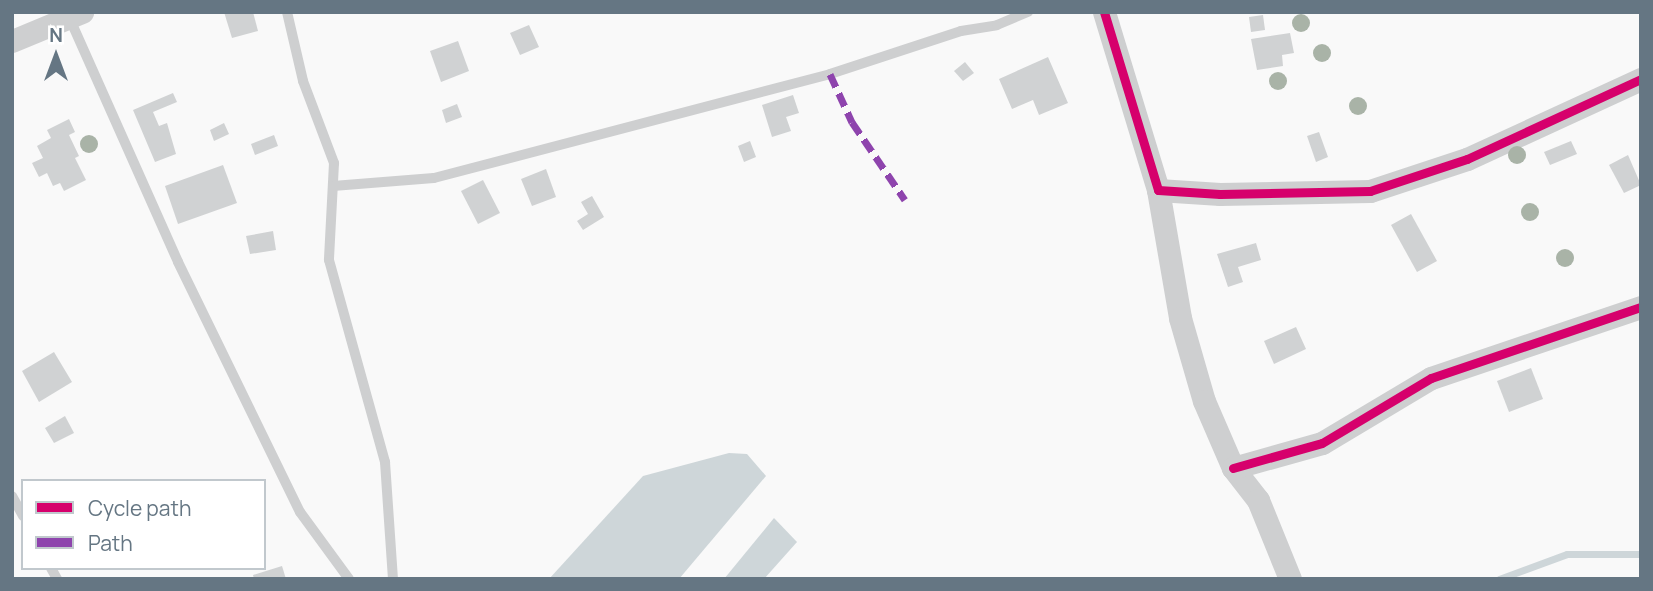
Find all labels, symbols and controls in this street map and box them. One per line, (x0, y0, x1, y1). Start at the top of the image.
north arrow (21, 21, 91, 91)
text: N (49, 22, 63, 48)
legend (21, 479, 266, 570)
text: Cycle path (88, 494, 191, 522)
text: Path (88, 529, 133, 557)

